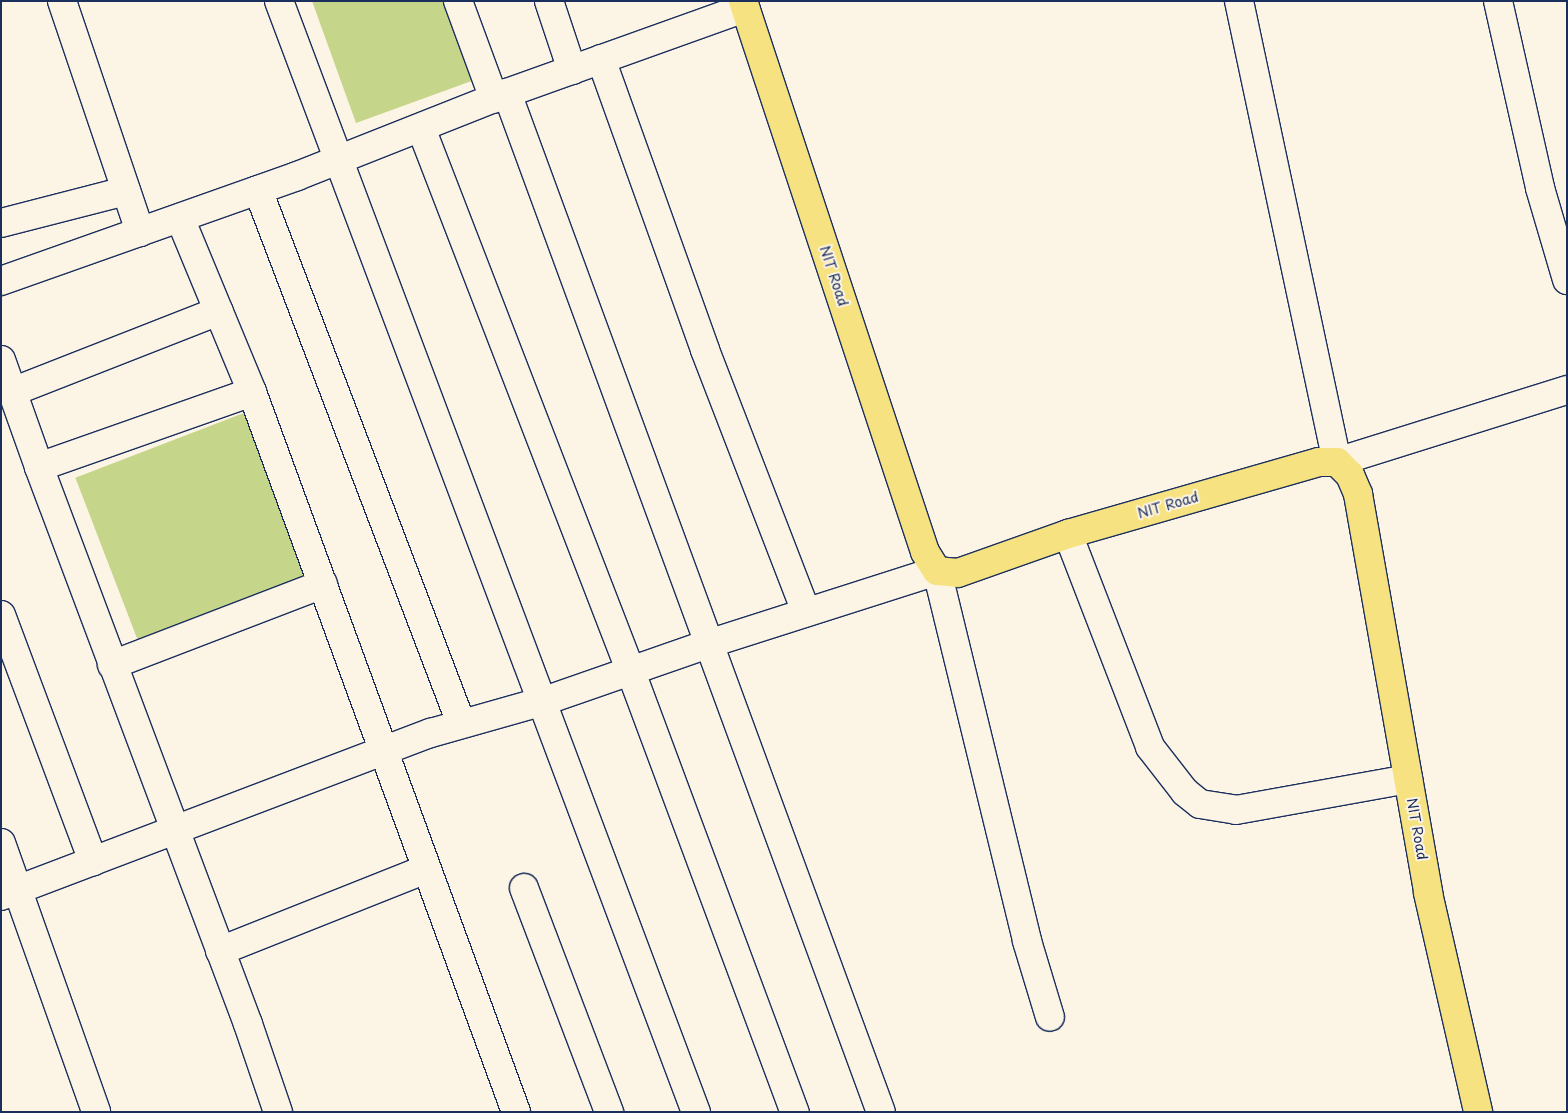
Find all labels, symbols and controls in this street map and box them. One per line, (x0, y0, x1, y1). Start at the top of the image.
street label: NIT Road (816, 243, 852, 309)
street label: NIT Road (1135, 488, 1201, 522)
street label: NIT Road (1403, 796, 1431, 862)

